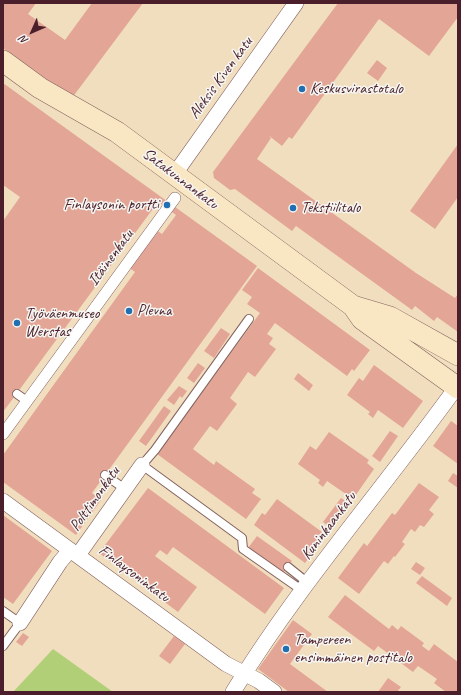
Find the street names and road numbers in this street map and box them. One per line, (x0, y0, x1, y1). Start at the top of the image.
street label: Aleksis Kiven katu (185, 33, 257, 123)
street label: Satakunnankatu (138, 144, 222, 214)
street label: Itäinenkatu (84, 226, 138, 290)
street label: Polttimonkatu (66, 463, 124, 535)
street label: Kuninkaankatu (297, 488, 361, 564)
street label: Finlaysoninkatu (95, 541, 173, 607)

